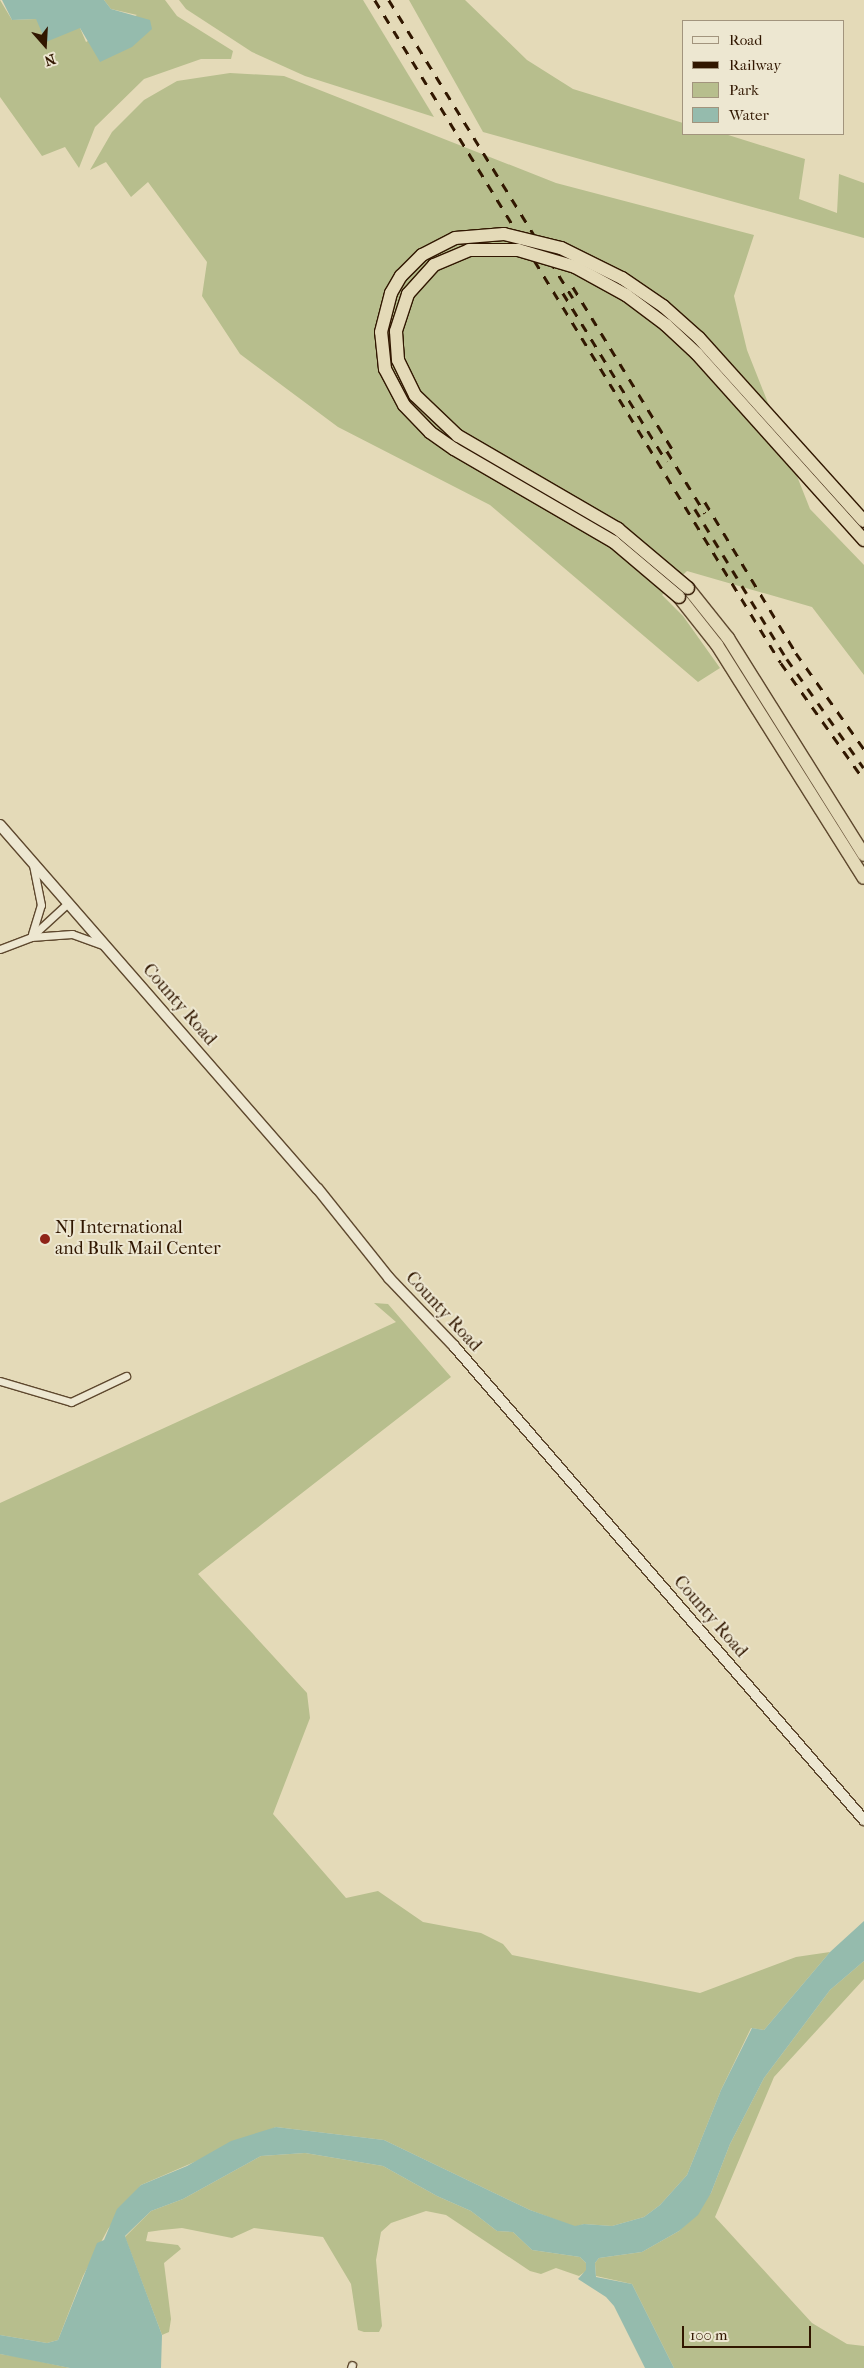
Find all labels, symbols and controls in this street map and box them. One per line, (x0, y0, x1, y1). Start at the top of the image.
north arrow (20, 20, 70, 70)
legend (682, 20, 844, 135)
text: Road (729, 31, 762, 49)
text: N (42, 50, 58, 69)
text: Railway (729, 56, 781, 74)
text: Park (729, 81, 759, 99)
text: Water (729, 106, 769, 124)
street label: County Road (138, 960, 220, 1050)
place label: NJ International and Bulk Mail Center (55, 1218, 221, 1260)
marker: NJ International and Bulk Mail Center (39, 1233, 51, 1245)
street label: County Road (400, 1268, 486, 1356)
street label: County Road (669, 1572, 751, 1662)
scale bar (684, 2316, 813, 2348)
text: 100 m (690, 2326, 728, 2344)

